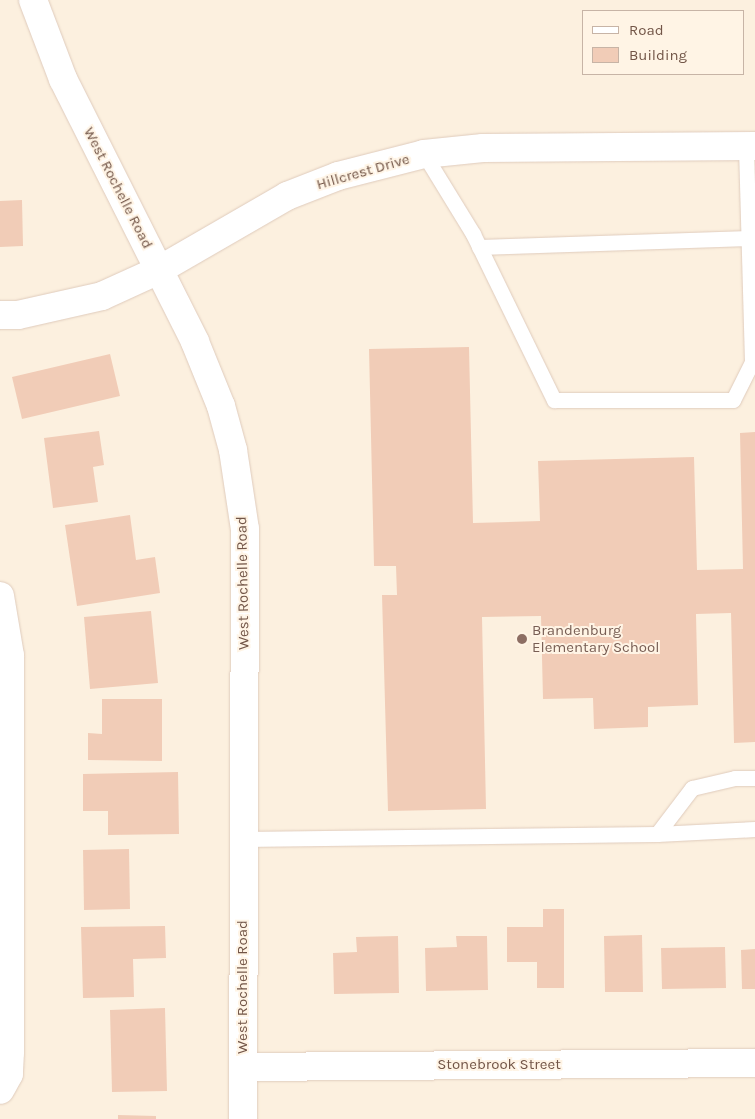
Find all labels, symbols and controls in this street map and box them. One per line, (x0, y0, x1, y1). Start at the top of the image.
legend (582, 10, 745, 75)
text: Road (629, 21, 664, 39)
text: Building (629, 46, 687, 64)
street label: West Rochelle Road (80, 124, 156, 252)
street label: Hillcrest Drive (314, 150, 412, 194)
street label: West Rochelle Road (233, 516, 253, 650)
place label: Brandenburg Elementary School (532, 621, 659, 656)
marker: Brandenburg Elementary School (516, 633, 528, 645)
street label: West Rochelle Road (234, 920, 252, 1054)
street label: Stonebrook Street (437, 1056, 561, 1074)

